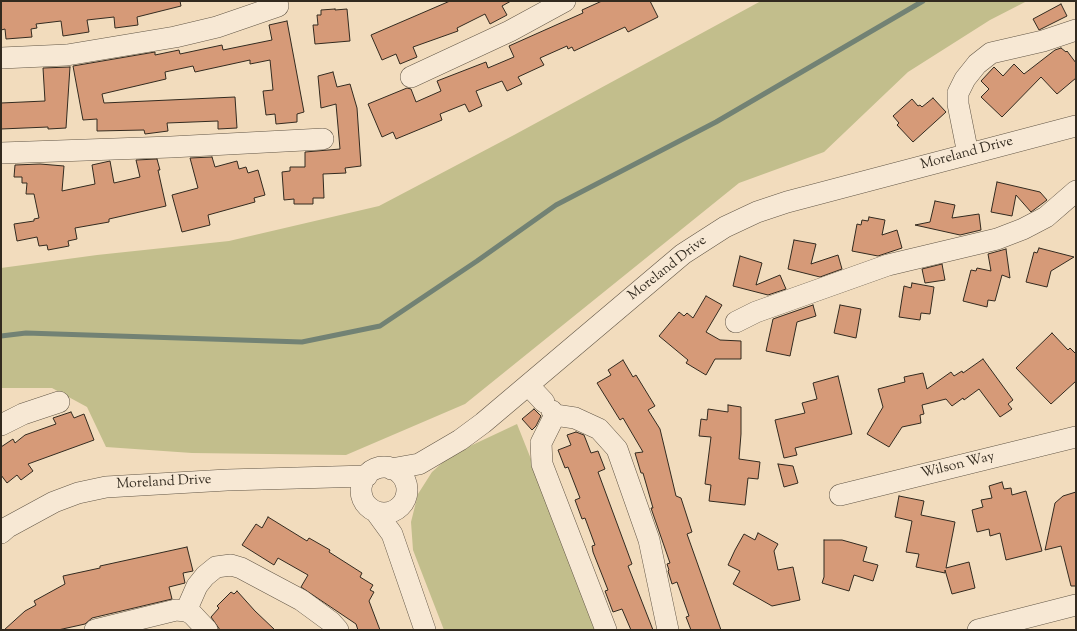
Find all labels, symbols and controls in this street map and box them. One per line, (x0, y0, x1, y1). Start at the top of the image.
street label: Moreland Drive (919, 134, 1015, 174)
street label: Moreland Drive (625, 233, 711, 305)
street label: Wilson Way (920, 449, 996, 483)
street label: Moreland Drive (116, 472, 212, 494)

